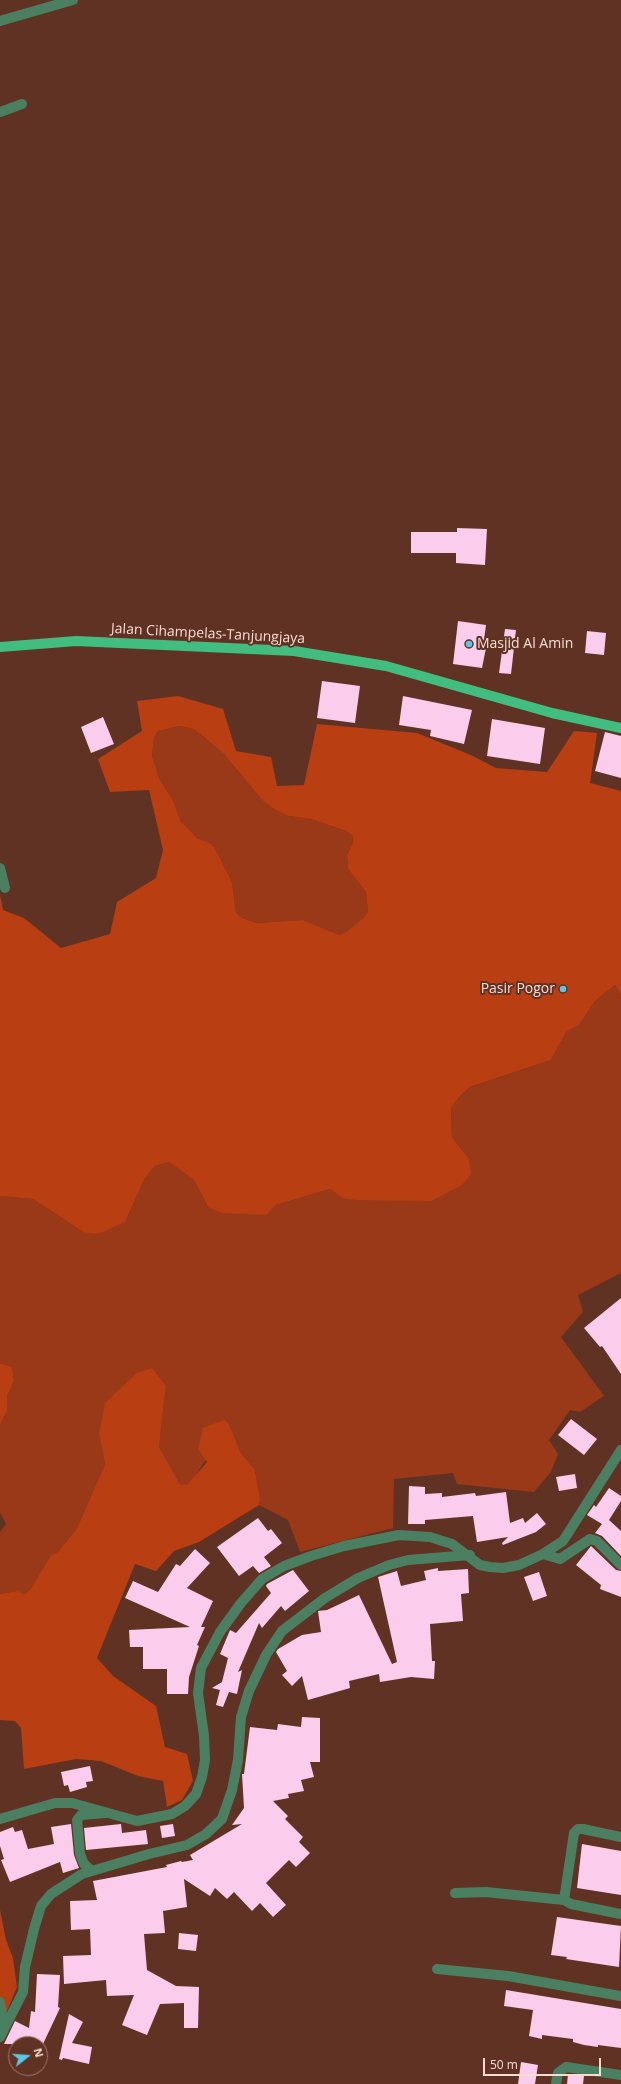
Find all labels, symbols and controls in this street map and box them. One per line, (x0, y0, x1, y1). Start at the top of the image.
street label: Jalan Cihampelas-Tanjungjaya (111, 621, 305, 647)
place label: Masjid Al Amin (477, 636, 573, 652)
marker: Masjid Al Amin (464, 639, 474, 649)
place label: Pasir Pogor (481, 981, 555, 997)
marker: Pasir Pogor (558, 984, 568, 994)
north arrow (8, 2036, 48, 2076)
text: N (31, 2046, 47, 2059)
scale bar (485, 2050, 603, 2076)
text: 50 m (490, 2056, 518, 2073)

